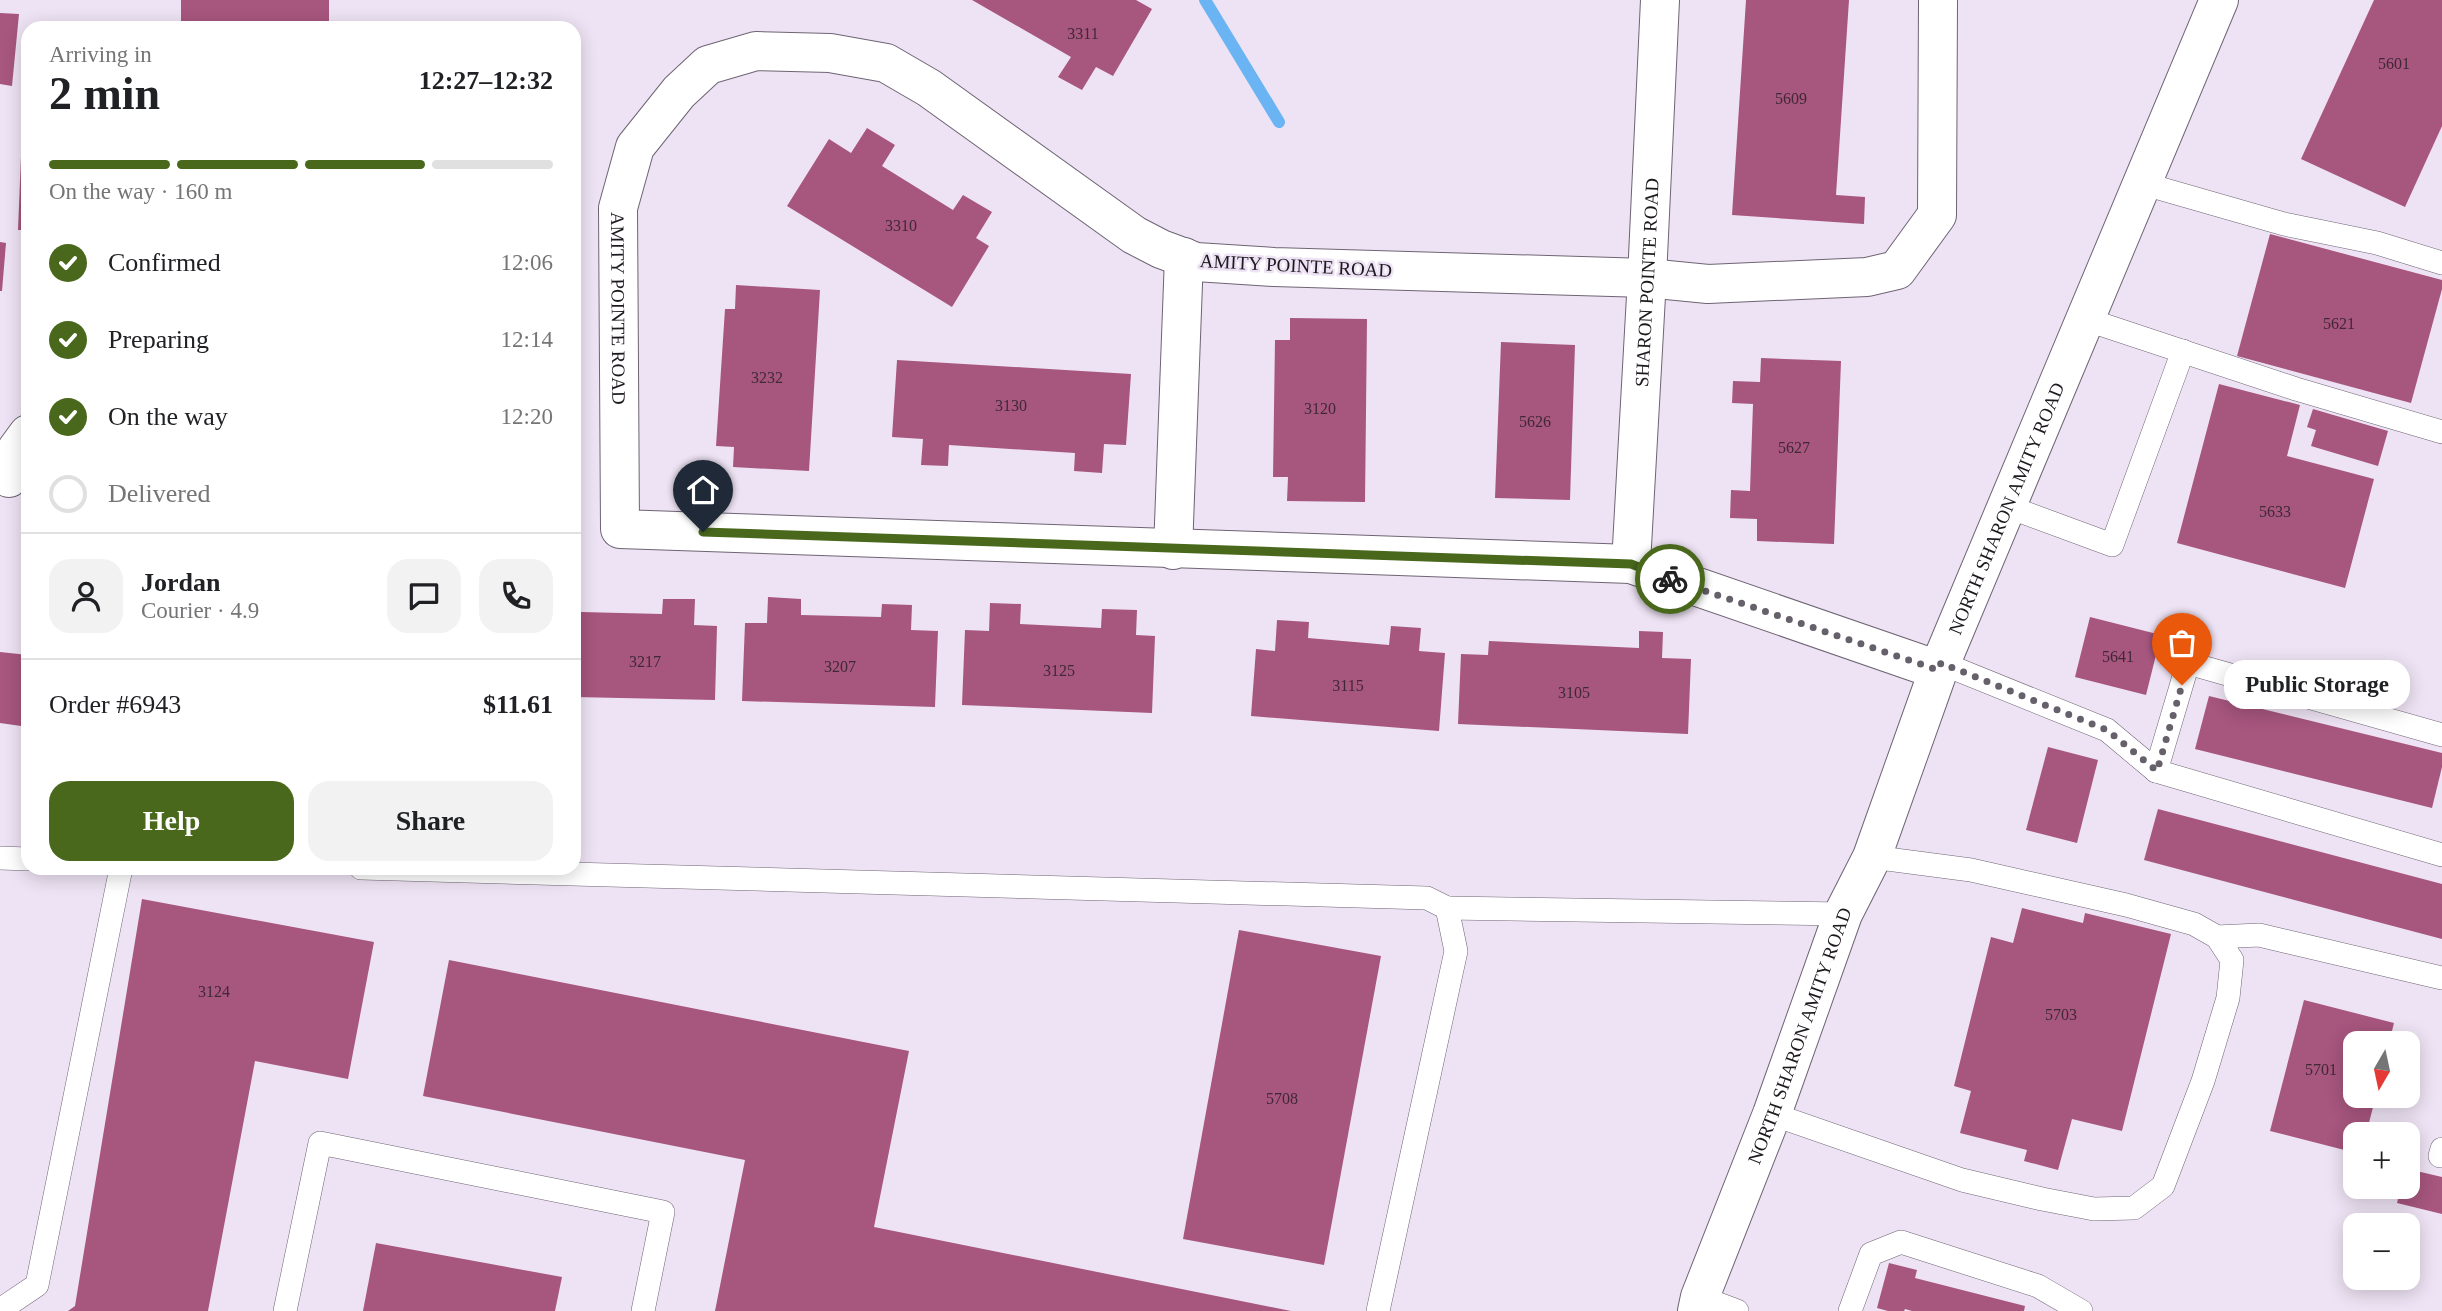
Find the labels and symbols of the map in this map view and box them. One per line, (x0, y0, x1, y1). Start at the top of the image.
house number: 3311 (1067, 25, 1099, 42)
house number: 5601 (2378, 55, 2410, 72)
house number: 5609 (1775, 90, 1807, 107)
street label: SHARON POINTE ROAD (1631, 177, 1663, 387)
street label: AMITY POINTE ROAD (607, 212, 629, 405)
house number: 3310 (885, 217, 917, 234)
street label: AMITY POINTE ROAD (1199, 250, 1393, 281)
house number: 5621 (2323, 315, 2355, 332)
house number: 3232 (751, 369, 783, 386)
street label: NORTH SHARON AMITY ROAD (1944, 379, 2069, 637)
house number: 3130 (995, 397, 1027, 414)
house number: 3120 (1304, 400, 1336, 417)
house number: 5626 (1519, 413, 1551, 430)
house number: 5627 (1778, 439, 1810, 456)
pin (673, 460, 733, 532)
house number: 5633 (2259, 503, 2291, 520)
courier (1635, 544, 1705, 614)
pin (2152, 613, 2212, 685)
house number: 5641 (2102, 648, 2134, 665)
house number: 3217 (629, 653, 661, 670)
house number: 3207 (824, 658, 856, 675)
callout: Public Storage (2224, 660, 2410, 710)
house number: 3125 (1043, 662, 1075, 679)
house number: 3115 (1332, 677, 1364, 694)
house number: 3105 (1558, 684, 1590, 701)
street label: NORTH SHARON AMITY ROAD (1743, 905, 1856, 1167)
house number: 3124 (198, 983, 230, 1000)
house number: 5703 (2045, 1006, 2077, 1023)
north arrow (2343, 1031, 2420, 1108)
house number: 5701 (2305, 1061, 2337, 1078)
house number: 5708 (1266, 1090, 1298, 1107)

